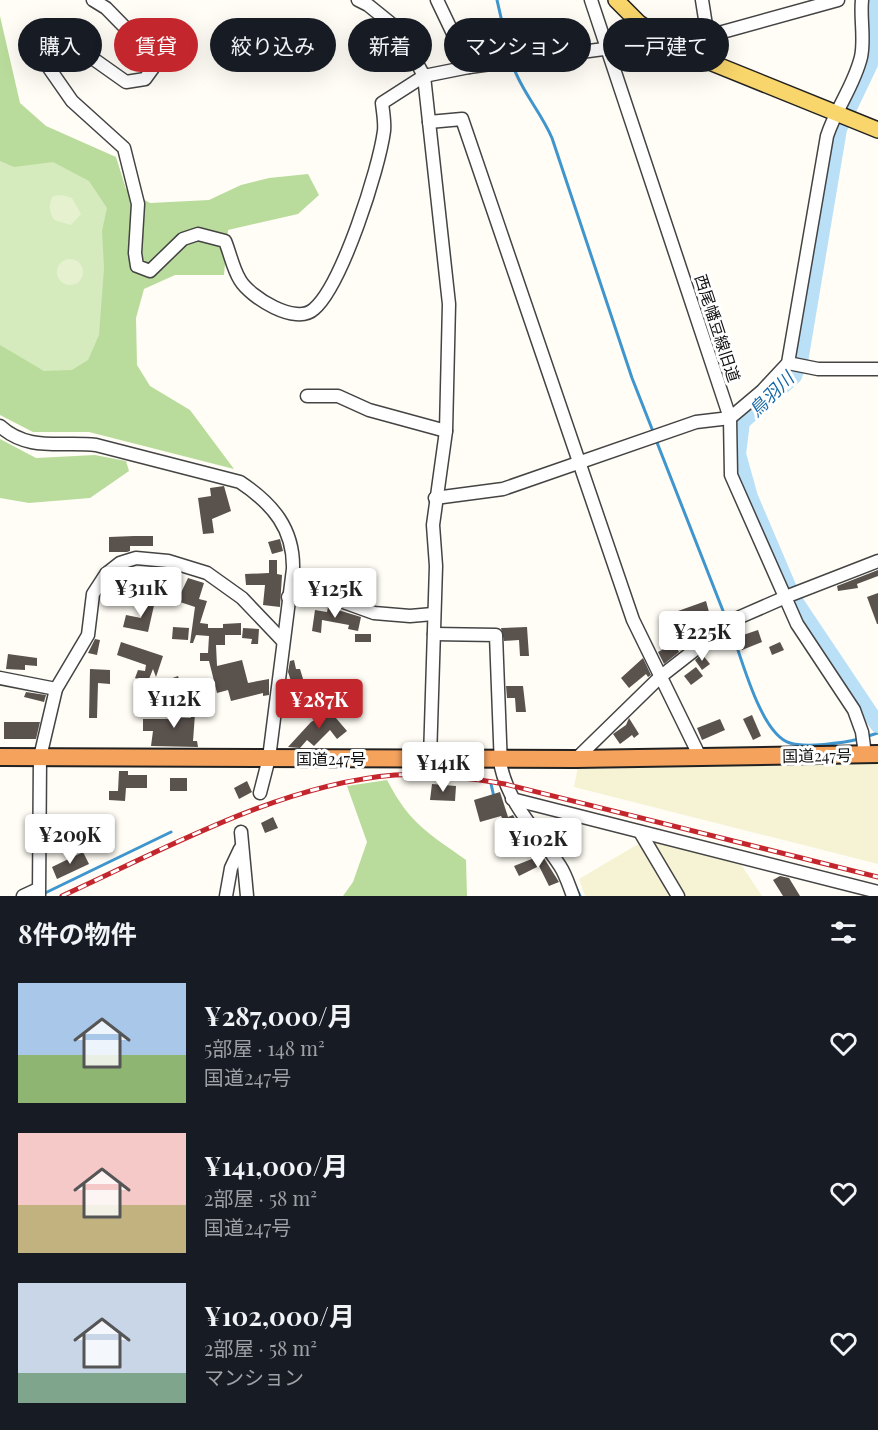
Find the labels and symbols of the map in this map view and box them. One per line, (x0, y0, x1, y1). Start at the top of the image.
street label: 西尾幡豆線旧道 (691, 271, 745, 385)
water label: 鳥羽川 (743, 365, 800, 422)
pin: ¥311K (99, 567, 183, 618)
pin: ¥125K (293, 568, 377, 619)
pin: ¥225K (660, 611, 744, 662)
pin: ¥112K (132, 678, 216, 729)
pin: ¥287K (277, 679, 361, 730)
pin: ¥141K (401, 742, 485, 793)
street label: 国道247号 (782, 744, 852, 766)
street label: 国道247号 (296, 748, 366, 769)
pin: ¥209K (28, 814, 112, 865)
pin: ¥102K (496, 818, 580, 869)

